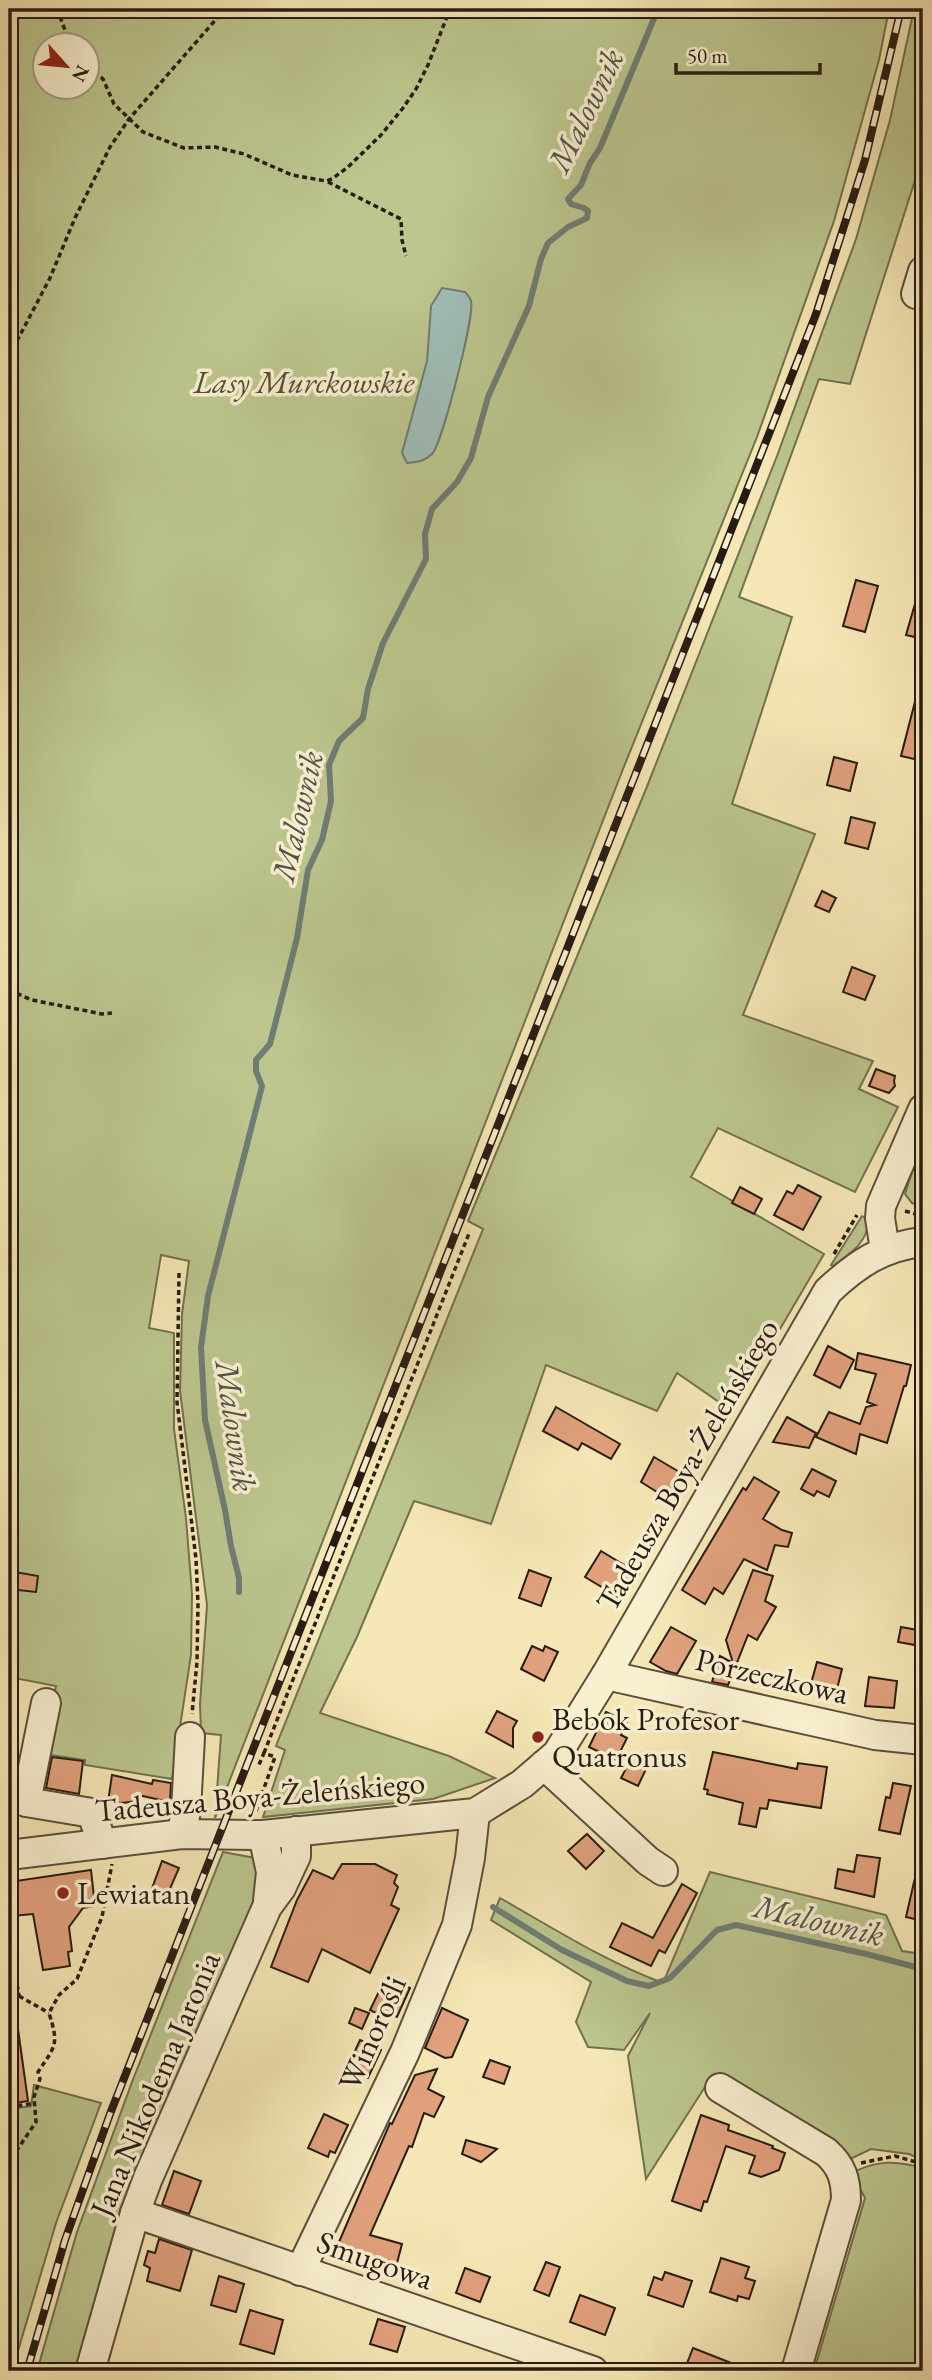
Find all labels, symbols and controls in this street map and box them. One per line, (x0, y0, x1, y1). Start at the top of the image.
north arrow (32, 32, 102, 102)
scale bar (676, 32, 820, 76)
water label: Malownik (536, 41, 633, 181)
text: 50 m (687, 42, 728, 69)
text: N (66, 61, 95, 87)
park label: Lasy Murckowskie (193, 361, 415, 403)
water label: Malownik (261, 747, 333, 887)
street label: Tadeusza Boya-Żeleńskiego (586, 1311, 788, 1619)
water label: Malownik (205, 1356, 266, 1494)
street label: Porzeczkowa (691, 1638, 853, 1714)
place label: Bebok Profesor Quatronus (552, 1698, 740, 1777)
marker: Bebok Profesor Quatronus (530, 1729, 546, 1745)
street label: Tadeusza Boya-Żeleńskiego (93, 1761, 427, 1831)
place label: Lewiatan (77, 1872, 191, 1914)
water label: Malownik (748, 1884, 888, 1956)
marker: Lewiatan (55, 1885, 71, 1901)
street label: Jana Nikodema Jaronia (79, 1945, 230, 2226)
street label: Winorośli (328, 1969, 416, 2097)
street label: Smugowa (311, 2221, 439, 2299)

